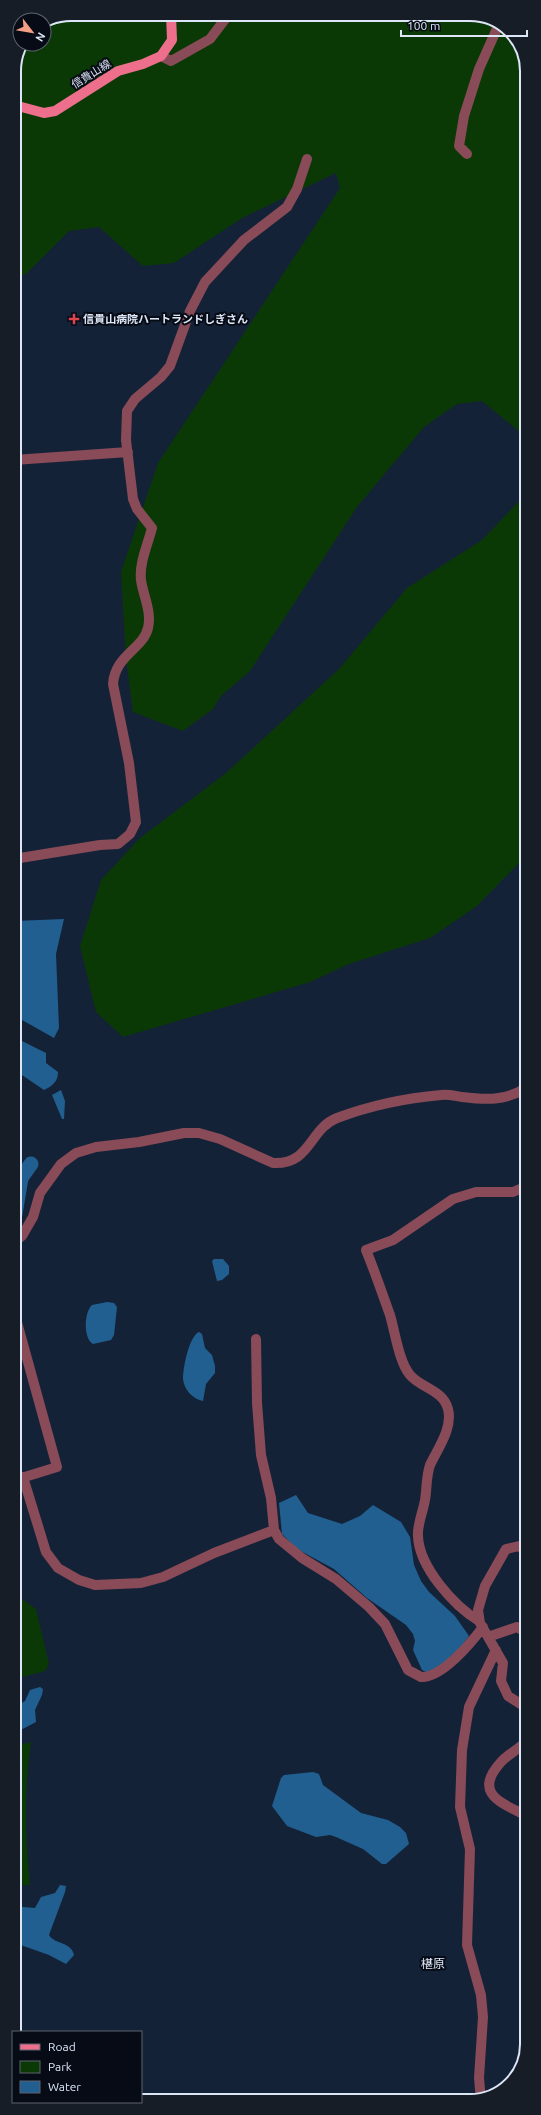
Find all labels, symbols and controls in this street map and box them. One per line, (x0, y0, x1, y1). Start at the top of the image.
north arrow (12, 12, 52, 52)
scale bar (401, 12, 527, 38)
text: 100 m (407, 19, 440, 32)
text: N (33, 31, 48, 44)
street label: 信貴山線 (69, 57, 113, 91)
marker: 信貴山病院ハートランドしぎさん (68, 313, 80, 325)
place label: 信貴山病院ハートランドしぎさん (83, 313, 248, 325)
district label: 椹原 (421, 1957, 445, 1970)
legend (12, 2031, 142, 2103)
text: Road (48, 2040, 76, 2053)
text: Park (48, 2060, 72, 2073)
text: Water (48, 2080, 81, 2093)

